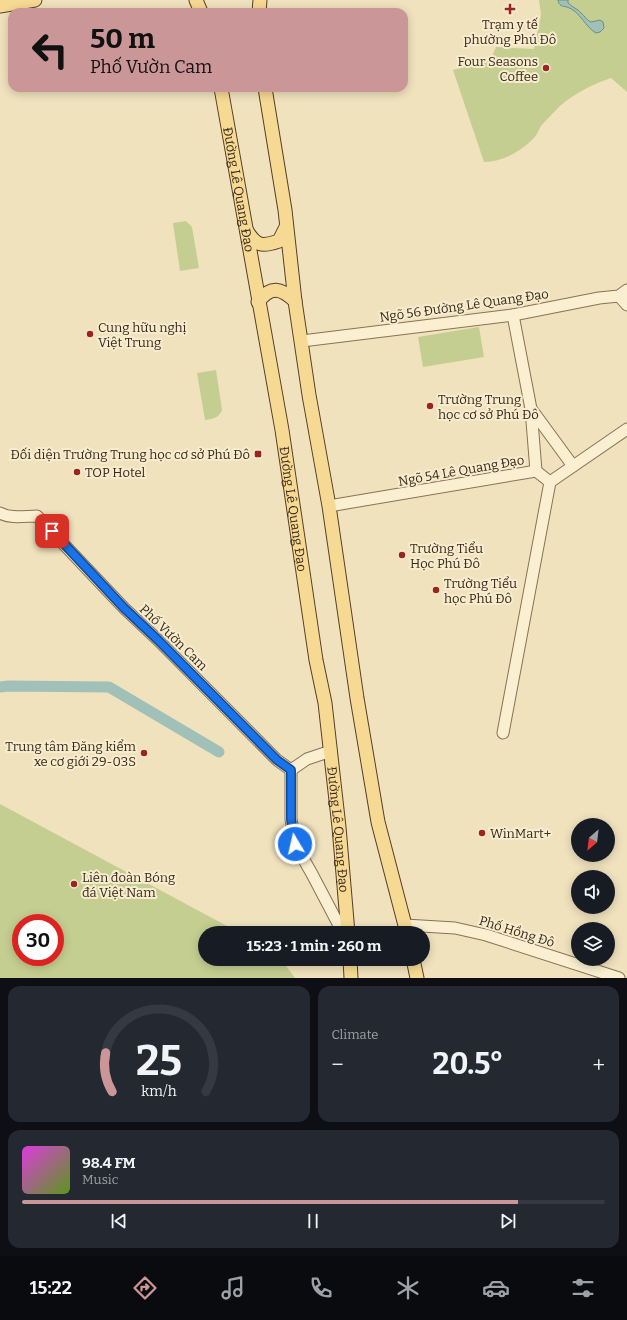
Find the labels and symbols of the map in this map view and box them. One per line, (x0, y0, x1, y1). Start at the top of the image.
marker: Trạm y tế phường Phú Đô (504, 3, 516, 15)
place label: Trạm y tế phường Phú Đô (464, 17, 556, 47)
place label: Four Seasons Coffee (457, 54, 538, 84)
marker: Four Seasons Coffee (541, 63, 551, 73)
street label: Đường Lê Quang Đạo (220, 126, 257, 253)
street label: Ngõ 56 Đường Lê Quang Đạo (378, 286, 550, 325)
place label: Cung hữu nghị Việt Trung (98, 320, 187, 350)
marker: Cung hữu nghị Việt Trung (85, 329, 95, 339)
place label: Trường Trung học cơ sở Phú Đô (438, 392, 539, 422)
marker: Trường Trung học cơ sở Phú Đô (425, 401, 435, 411)
street label: Đường Lê Quang Đạo (276, 445, 310, 572)
place label: Đối diện Trường Trung học cơ sở Phú Đô (11, 447, 250, 462)
marker: Đối diện Trường Trung học cơ sở Phú Đô (253, 449, 263, 459)
street label: Ngõ 54 Lê Quang Đạo (397, 452, 525, 489)
place label: TOP Hotel (85, 465, 146, 480)
marker: TOP Hotel (72, 467, 82, 477)
pin (35, 514, 69, 548)
place label: Trường Tiểu Học Phú Đô (410, 541, 483, 571)
marker: Trường Tiểu Học Phú Đô (397, 550, 407, 560)
place label: Trường Tiểu học Phú Đô (444, 576, 517, 606)
marker: Trường Tiểu học Phú Đô (431, 585, 441, 595)
street label: Phố Vườn Cam (137, 601, 211, 674)
place label: Trung tâm Đăng kiểm xe cơ giới 29-03S (5, 739, 137, 769)
marker: Trung tâm Đăng kiểm xe cơ giới 29-03S (139, 748, 149, 758)
street label: Đường Lê Quang Đạo (324, 766, 352, 893)
north arrow (571, 818, 615, 862)
position arrow (274, 823, 316, 865)
place label: WinMart+ (490, 826, 551, 841)
marker: WinMart+ (477, 828, 487, 838)
place label: Liên đoàn Bóng đá Việt Nam (82, 870, 175, 900)
marker: Liên đoàn Bóng đá Việt Nam (69, 879, 79, 889)
street label: Phố Hồng Đô (477, 913, 556, 950)
speed limit sign: 30 (12, 914, 64, 966)

